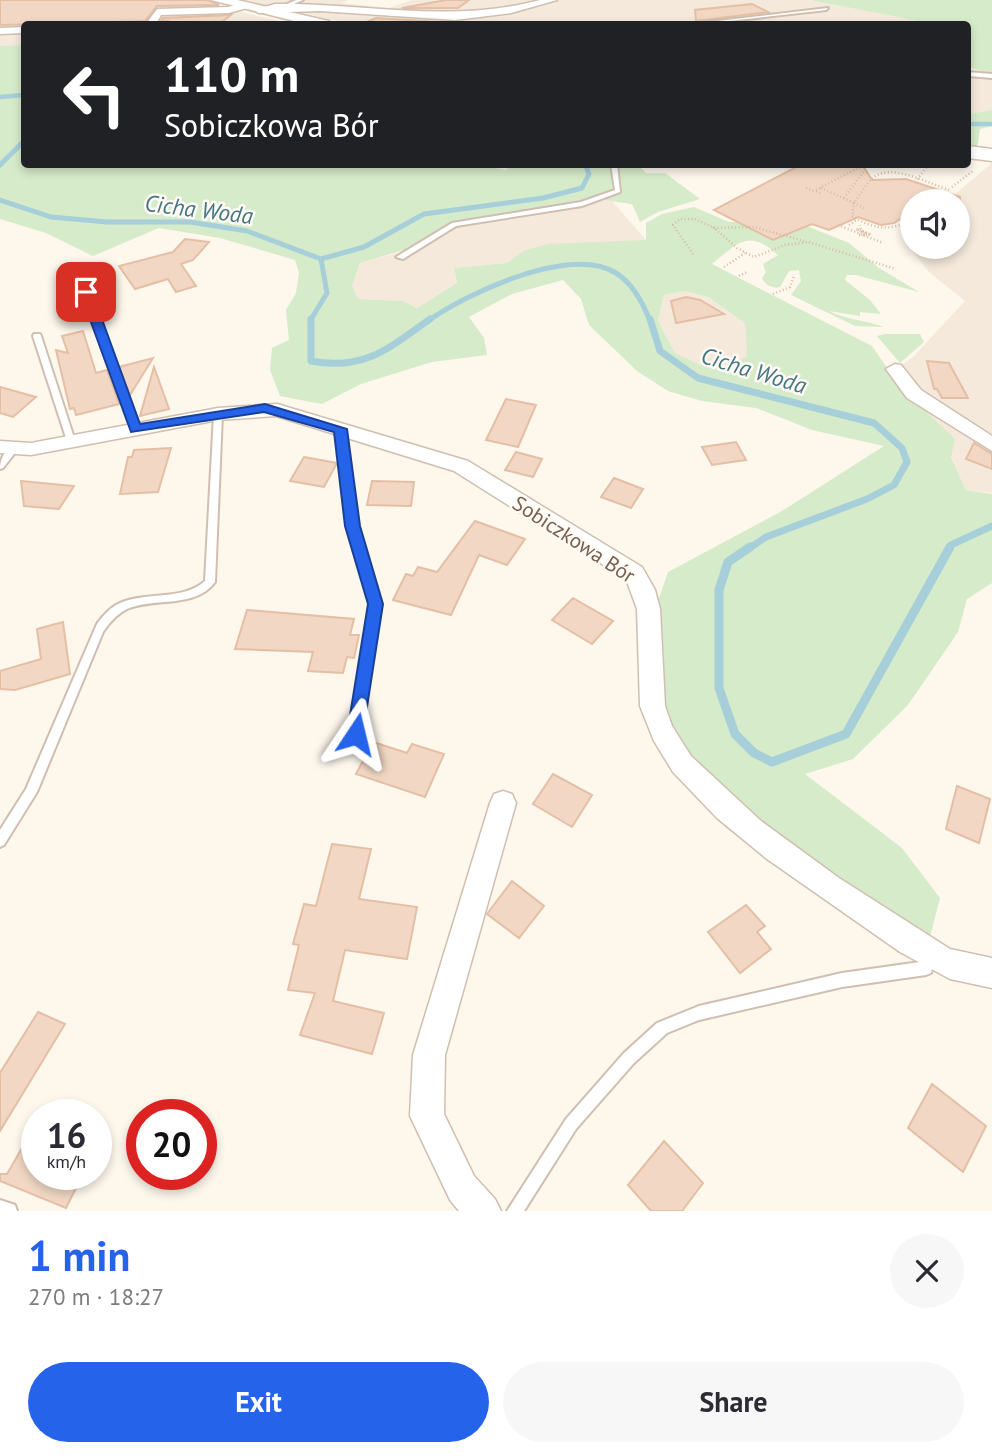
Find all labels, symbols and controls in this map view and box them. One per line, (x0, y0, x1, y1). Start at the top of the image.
text: 110 m (164, 42, 299, 106)
icon: left (49, 49, 140, 140)
text: Sobiczkowa Bór (164, 104, 379, 146)
water label: Cicha Woda (143, 188, 255, 230)
map controls (900, 189, 970, 259)
button: sound (900, 189, 970, 259)
pin (56, 262, 116, 322)
icon: arrive (67, 273, 105, 311)
water label: Cicha Woda (698, 340, 810, 400)
street label: Sobiczkowa Bór (508, 489, 640, 589)
position arrow (319, 697, 393, 771)
speed limit sign: 20 (126, 1099, 217, 1190)
text: 16 (47, 1112, 86, 1158)
text: km/h (47, 1150, 86, 1173)
text: 1 min (28, 1228, 130, 1283)
button: close (890, 1234, 964, 1308)
text: 270 m · 18:27 (28, 1282, 164, 1311)
button: Exit (28, 1362, 489, 1442)
button: Share (503, 1362, 964, 1442)

